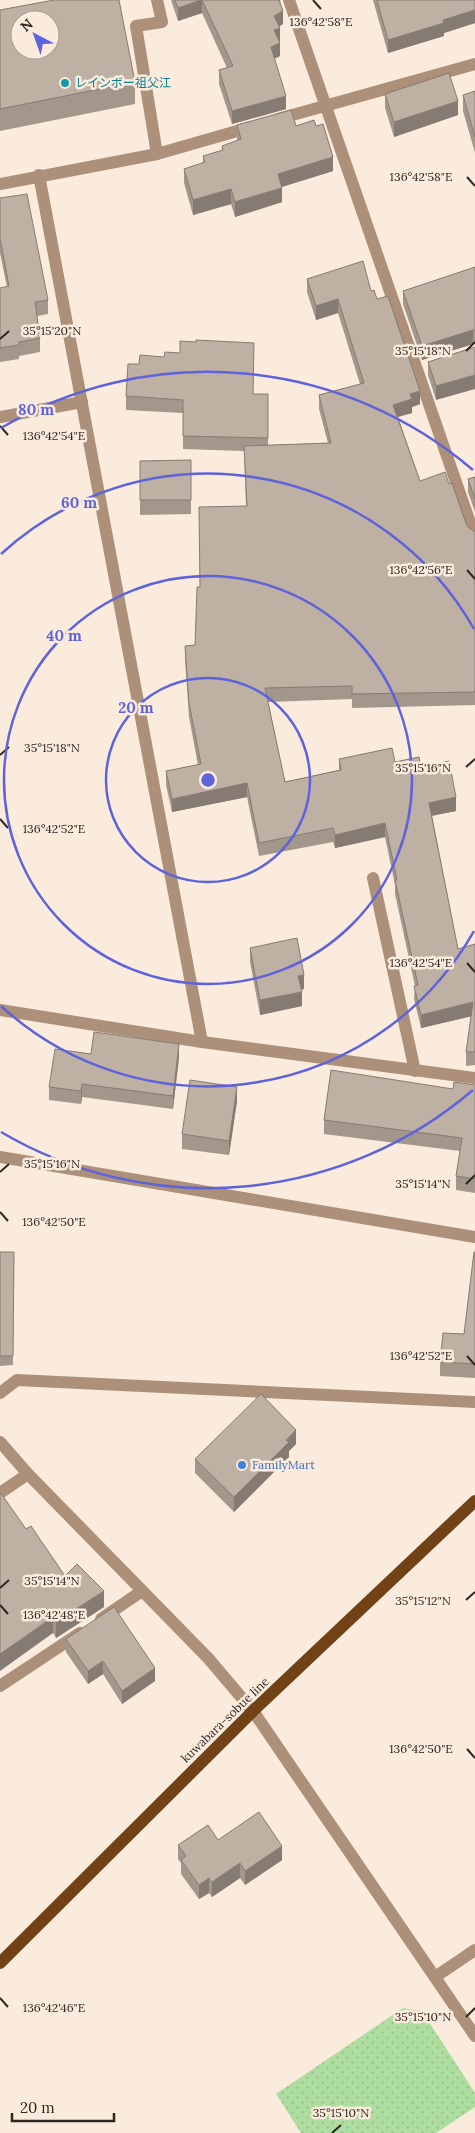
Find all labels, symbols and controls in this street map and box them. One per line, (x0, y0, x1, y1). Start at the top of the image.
north arrow (10, 10, 60, 60)
text: 136°42'58"E (290, 14, 352, 29)
text: N (16, 15, 37, 36)
place label: レインボー祖父江 (75, 75, 171, 90)
marker: レインボー祖父江 (59, 77, 71, 89)
text: 136°42'58"E (390, 169, 452, 184)
text: 35°15'20"N (23, 323, 81, 338)
text: 35°15'18"N (395, 343, 451, 358)
text: 80 m (18, 400, 54, 419)
text: 136°42'54"E (23, 428, 85, 443)
text: 60 m (61, 493, 97, 512)
text: 136°42'56"E (389, 562, 453, 577)
text: 40 m (46, 626, 82, 645)
text: 20 m (118, 698, 154, 717)
text: 35°15'18"N (24, 740, 80, 755)
text: 35°15'16"N (395, 760, 451, 775)
centre of rings (199, 771, 217, 789)
text: 136°42'52"E (23, 821, 85, 836)
text: 136°42'54"E (390, 955, 452, 970)
text: 35°15'16"N (24, 1156, 80, 1171)
text: 35°15'14"N (395, 1176, 451, 1191)
text: 136°42'50"E (22, 1214, 86, 1229)
text: 136°42'52"E (390, 1348, 452, 1363)
place label: FamilyMart (252, 1457, 315, 1472)
marker: FamilyMart (236, 1459, 248, 1471)
text: 35°15'14"N (24, 1573, 80, 1588)
text: 35°15'12"N (395, 1593, 451, 1608)
text: 136°42'48"E (23, 1607, 85, 1622)
street label: kuwabara-sobue line (178, 1673, 272, 1765)
text: 136°42'50"E (389, 1741, 453, 1756)
text: 136°42'46"E (23, 2000, 85, 2015)
text: 35°15'10"N (395, 2009, 451, 2024)
scale bar (12, 2090, 115, 2122)
text: 20 m (20, 2098, 55, 2117)
text: 35°15'10"N (313, 2105, 369, 2120)

